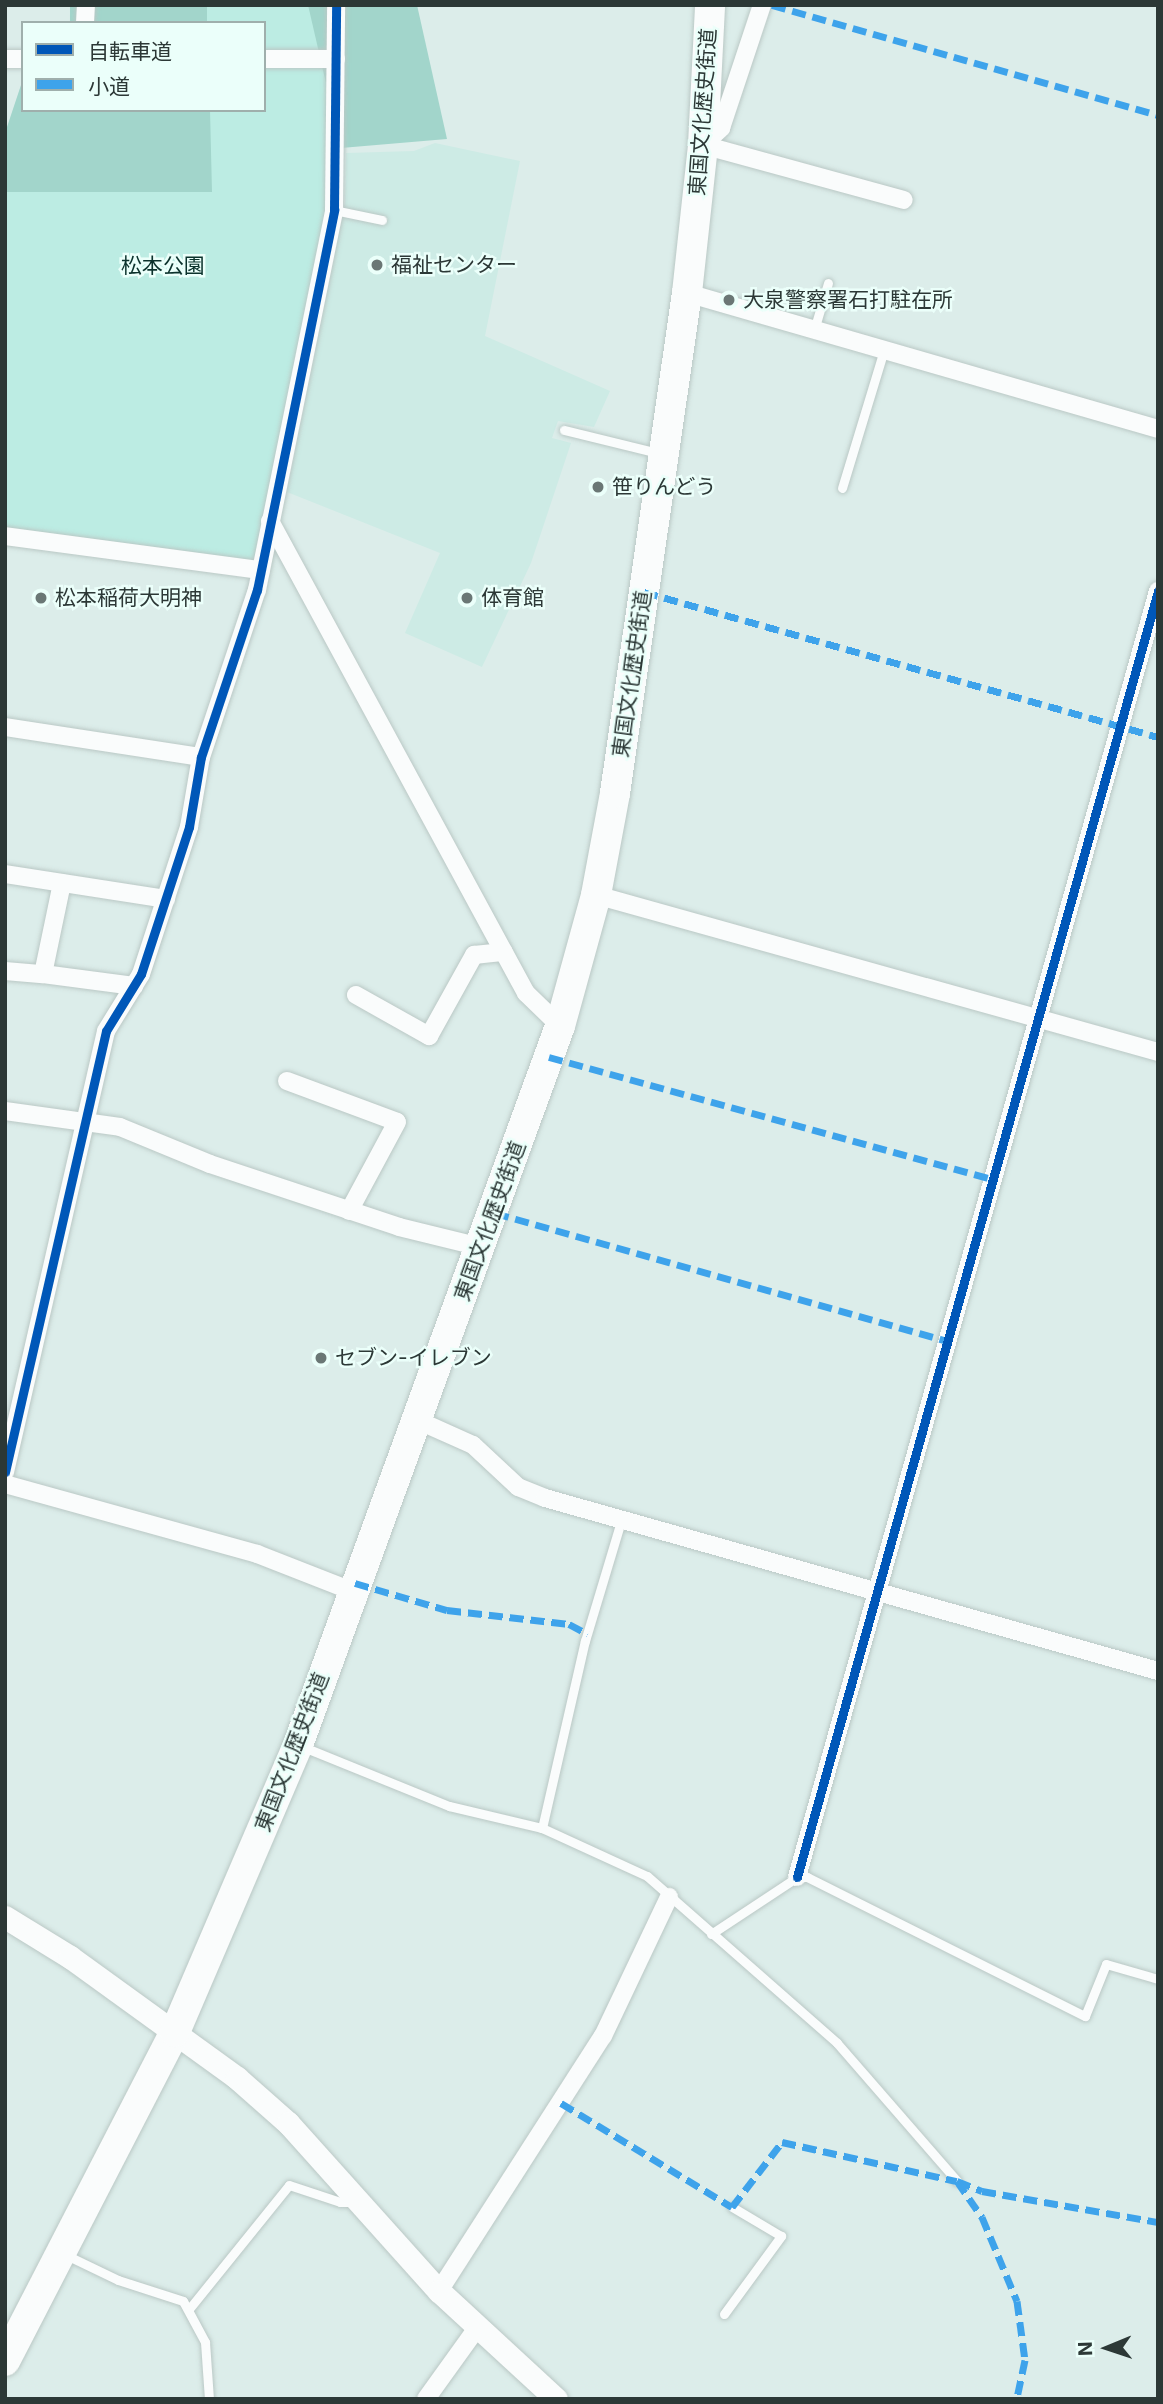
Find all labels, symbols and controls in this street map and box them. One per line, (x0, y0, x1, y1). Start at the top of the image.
legend (21, 21, 266, 112)
street label: 東国文化歴史街道 (685, 27, 721, 197)
text: 自転車道 (88, 39, 172, 64)
text: 小道 (88, 74, 130, 99)
place label: 福祉センター (391, 252, 517, 278)
park label: 松本公園 (121, 253, 205, 279)
marker: 福祉センター (369, 257, 385, 273)
place label: 大泉警察署石打駐在所 (743, 287, 953, 313)
marker: 大泉警察署石打駐在所 (721, 292, 737, 308)
place label: 笹りんどう (612, 474, 717, 500)
marker: 笹りんどう (590, 479, 606, 495)
place label: 松本稲荷大明神 (55, 585, 202, 611)
place label: 体育館 (481, 585, 544, 611)
street label: 東国文化歴史街道 (608, 589, 656, 759)
marker: 松本稲荷大明神 (33, 590, 49, 606)
marker: 体育館 (459, 590, 475, 606)
street label: 東国文化歴史街道 (449, 1138, 531, 1304)
place label: セブン-イレブン (335, 1345, 492, 1371)
marker: セブン-イレブン (313, 1350, 329, 1366)
street label: 東国文化歴史街道 (250, 1669, 334, 1835)
north arrow (1072, 2313, 1142, 2383)
text: N (1074, 2341, 1097, 2356)

